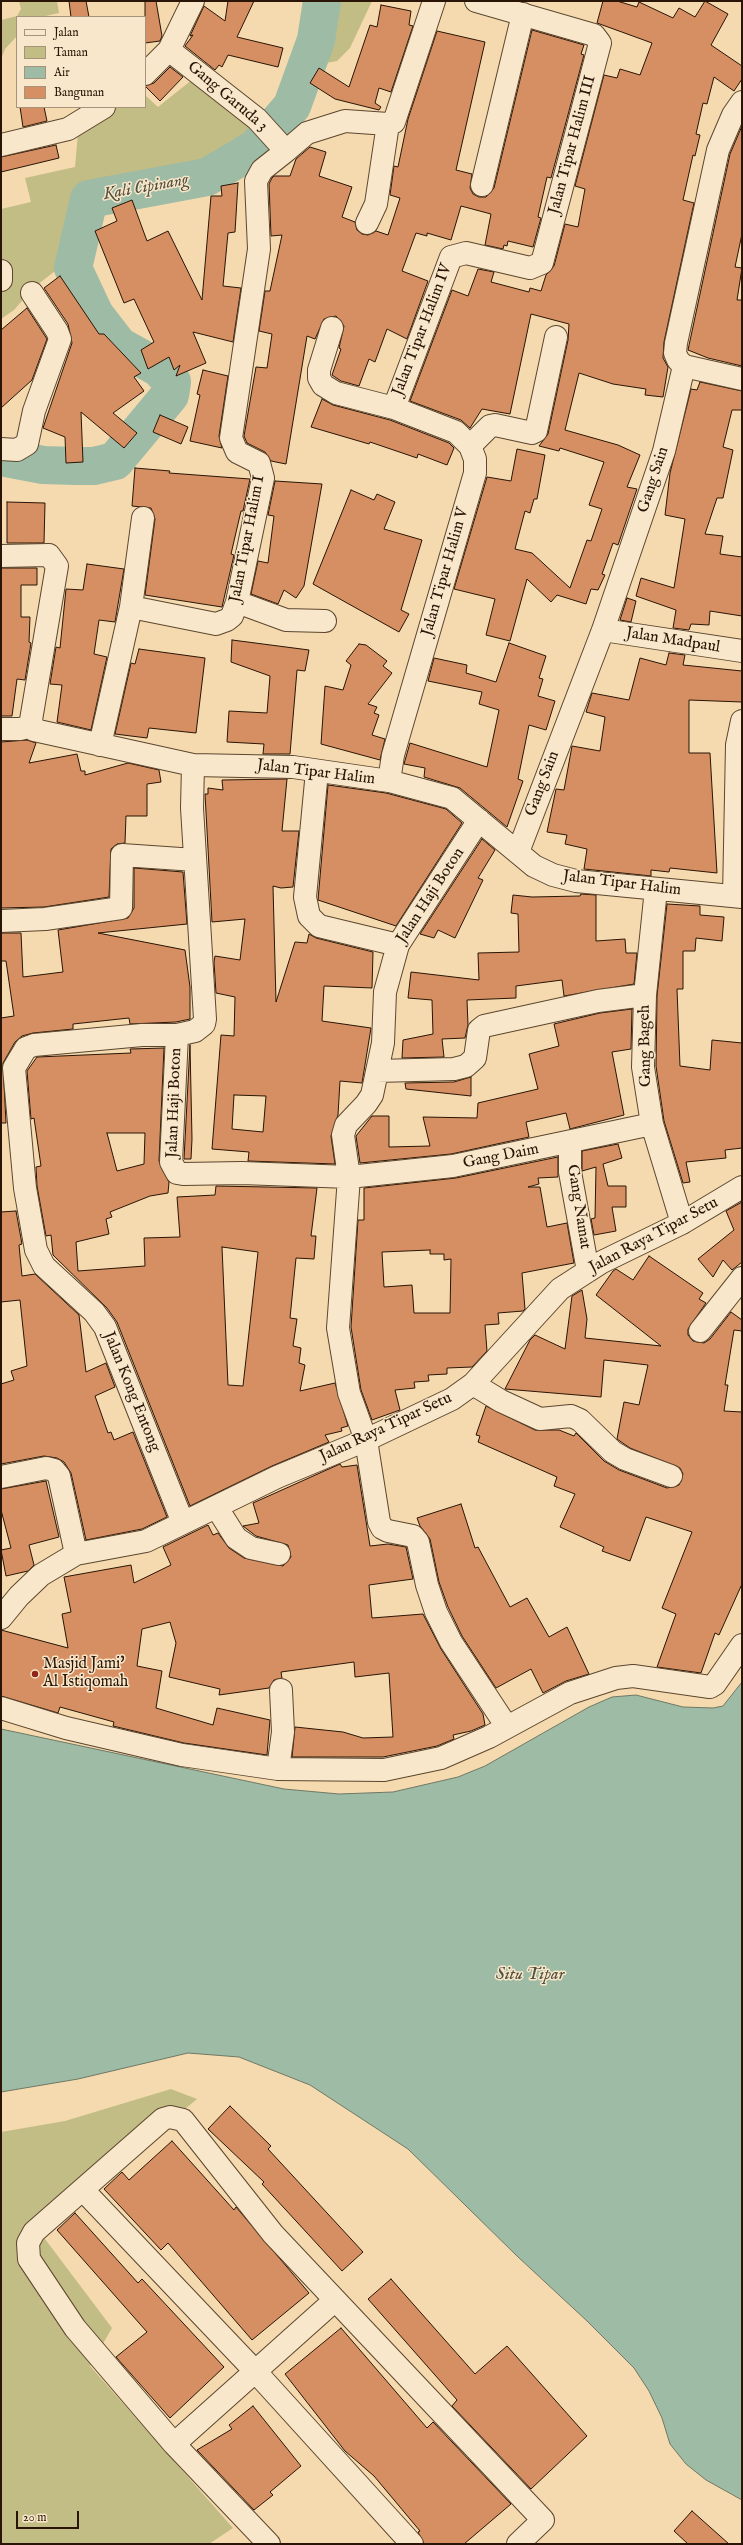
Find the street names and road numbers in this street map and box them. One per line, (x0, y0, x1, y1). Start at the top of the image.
street label: Gang Garuda 3 (183, 58, 271, 136)
street label: Jalan Tipar Halim III (545, 73, 601, 217)
street label: Jalan Tipar Halim IV (389, 261, 457, 399)
street label: Gang Sain (634, 445, 674, 515)
street label: Jalan Tipar Halim I (226, 474, 270, 604)
street label: Jalan Tipar Halim V (418, 506, 474, 638)
street label: Jalan Madpaul (625, 624, 721, 658)
street label: Gang Sain (522, 749, 564, 819)
street label: Jalan Tipar Halim (256, 756, 376, 790)
street label: Jalan Haji Boton (393, 845, 469, 947)
street label: Jalan Tipar Halim (562, 867, 682, 901)
street label: Gang Bageh (636, 1005, 656, 1087)
street label: Jalan Haji Boton (163, 1048, 187, 1158)
street label: Gang Daim (462, 1140, 540, 1174)
street label: Gang Namat (562, 1163, 594, 1251)
street label: Jalan Raya Tipar Setu (586, 1194, 722, 1278)
street label: Jalan Kong Entong (98, 1329, 164, 1455)
street label: Jalan Raya Tipar Setu (317, 1389, 455, 1467)

